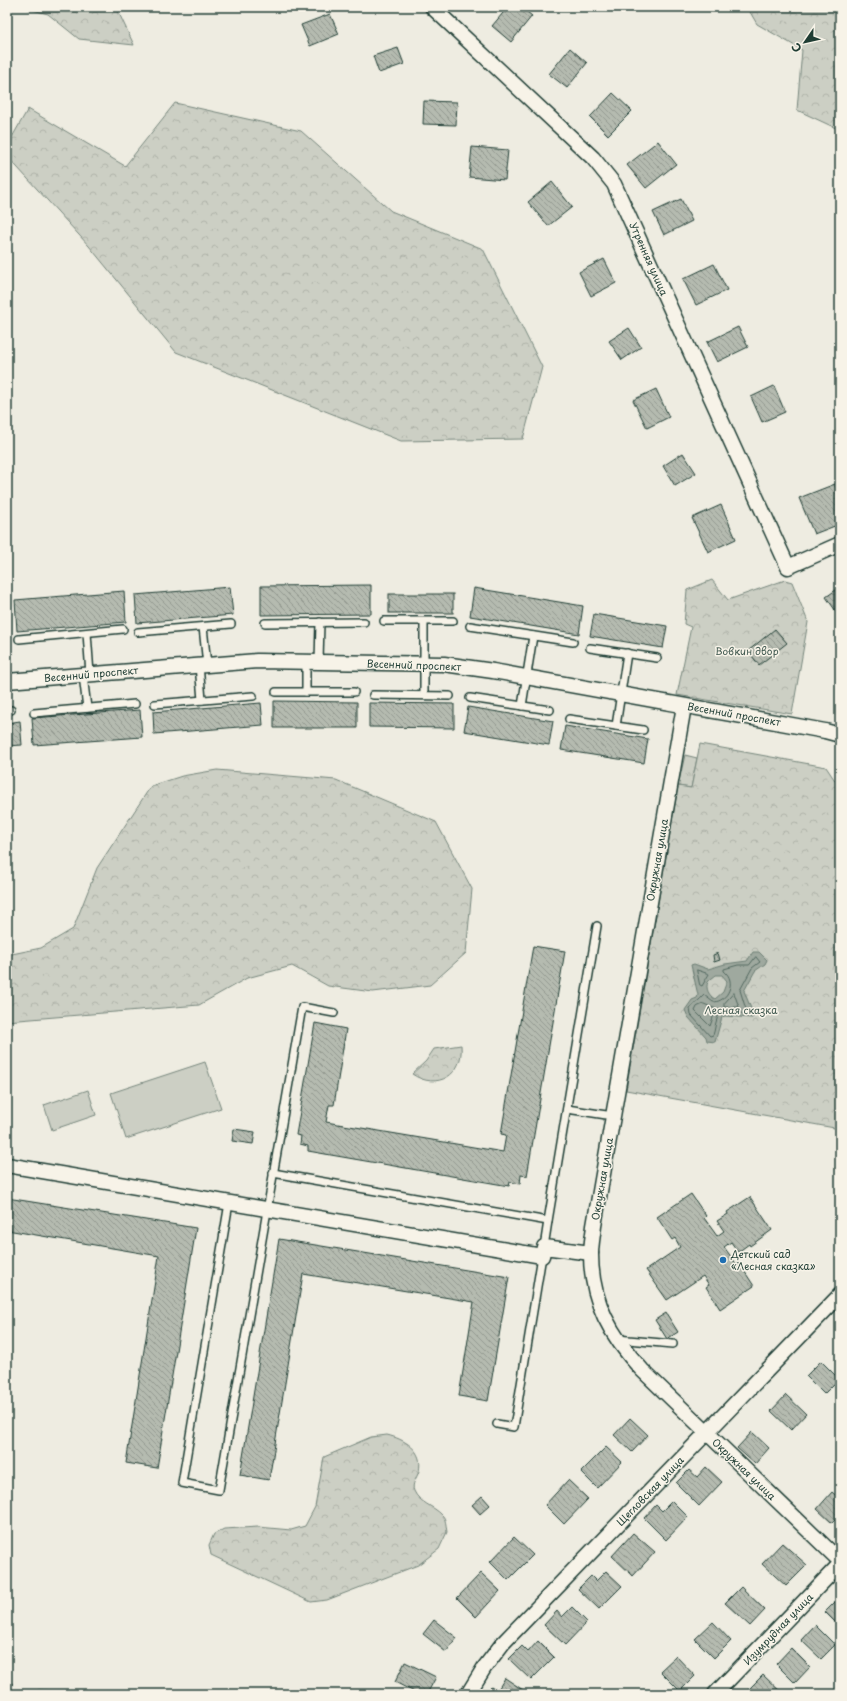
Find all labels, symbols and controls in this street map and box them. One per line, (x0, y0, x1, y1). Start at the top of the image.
north arrow (785, 22, 825, 62)
text: С (787, 40, 806, 56)
street label: Утренняя улица (627, 220, 673, 299)
park label: Вовкин двор (715, 643, 779, 658)
street label: Весенний проспект (366, 655, 462, 674)
street label: Весенний проспект (43, 662, 139, 685)
street label: Весенний проспект (686, 698, 782, 729)
street label: Окружная улица (642, 817, 671, 902)
park label: Лесная сказка (705, 1002, 778, 1017)
street label: Окружная улица (587, 1136, 616, 1221)
place label: Детский сад «Лесная сказка» (730, 1246, 816, 1273)
marker: Детский сад «Лесная сказка» (718, 1255, 728, 1265)
street label: Окружная улица (709, 1434, 780, 1503)
street label: Щегловская улица (612, 1452, 687, 1529)
street label: Изумрудная улица (739, 1589, 817, 1669)

